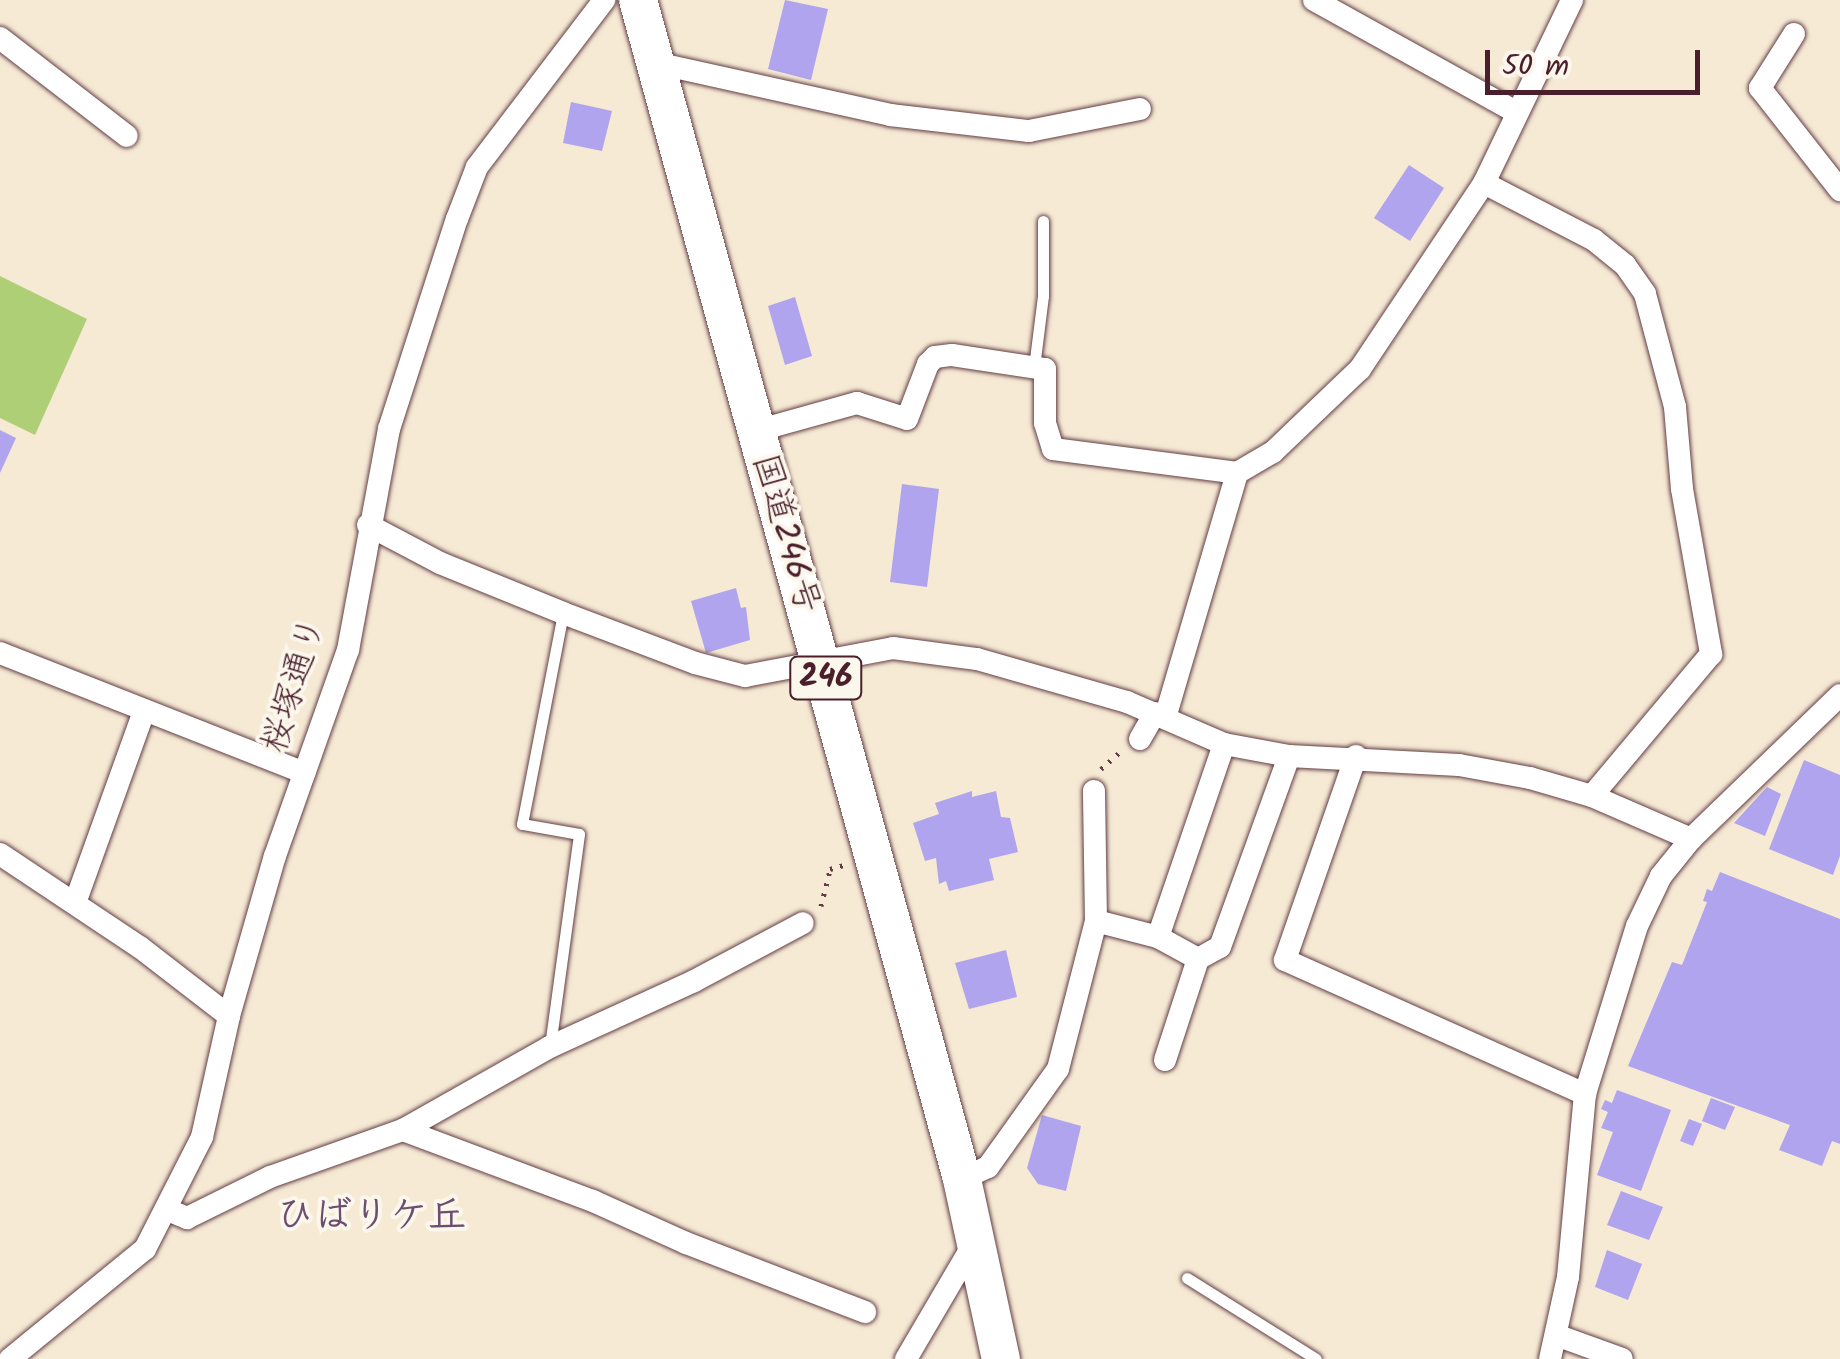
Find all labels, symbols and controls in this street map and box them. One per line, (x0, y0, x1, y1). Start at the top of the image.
scale bar (1490, 30, 1705, 92)
text: 50 m (1502, 43, 1569, 91)
street label: 国道246号 (742, 449, 828, 619)
street label: 桜塚通り (254, 612, 336, 758)
road number: 246 (788, 651, 864, 705)
district label: ひばりケ丘 (276, 1195, 466, 1241)

